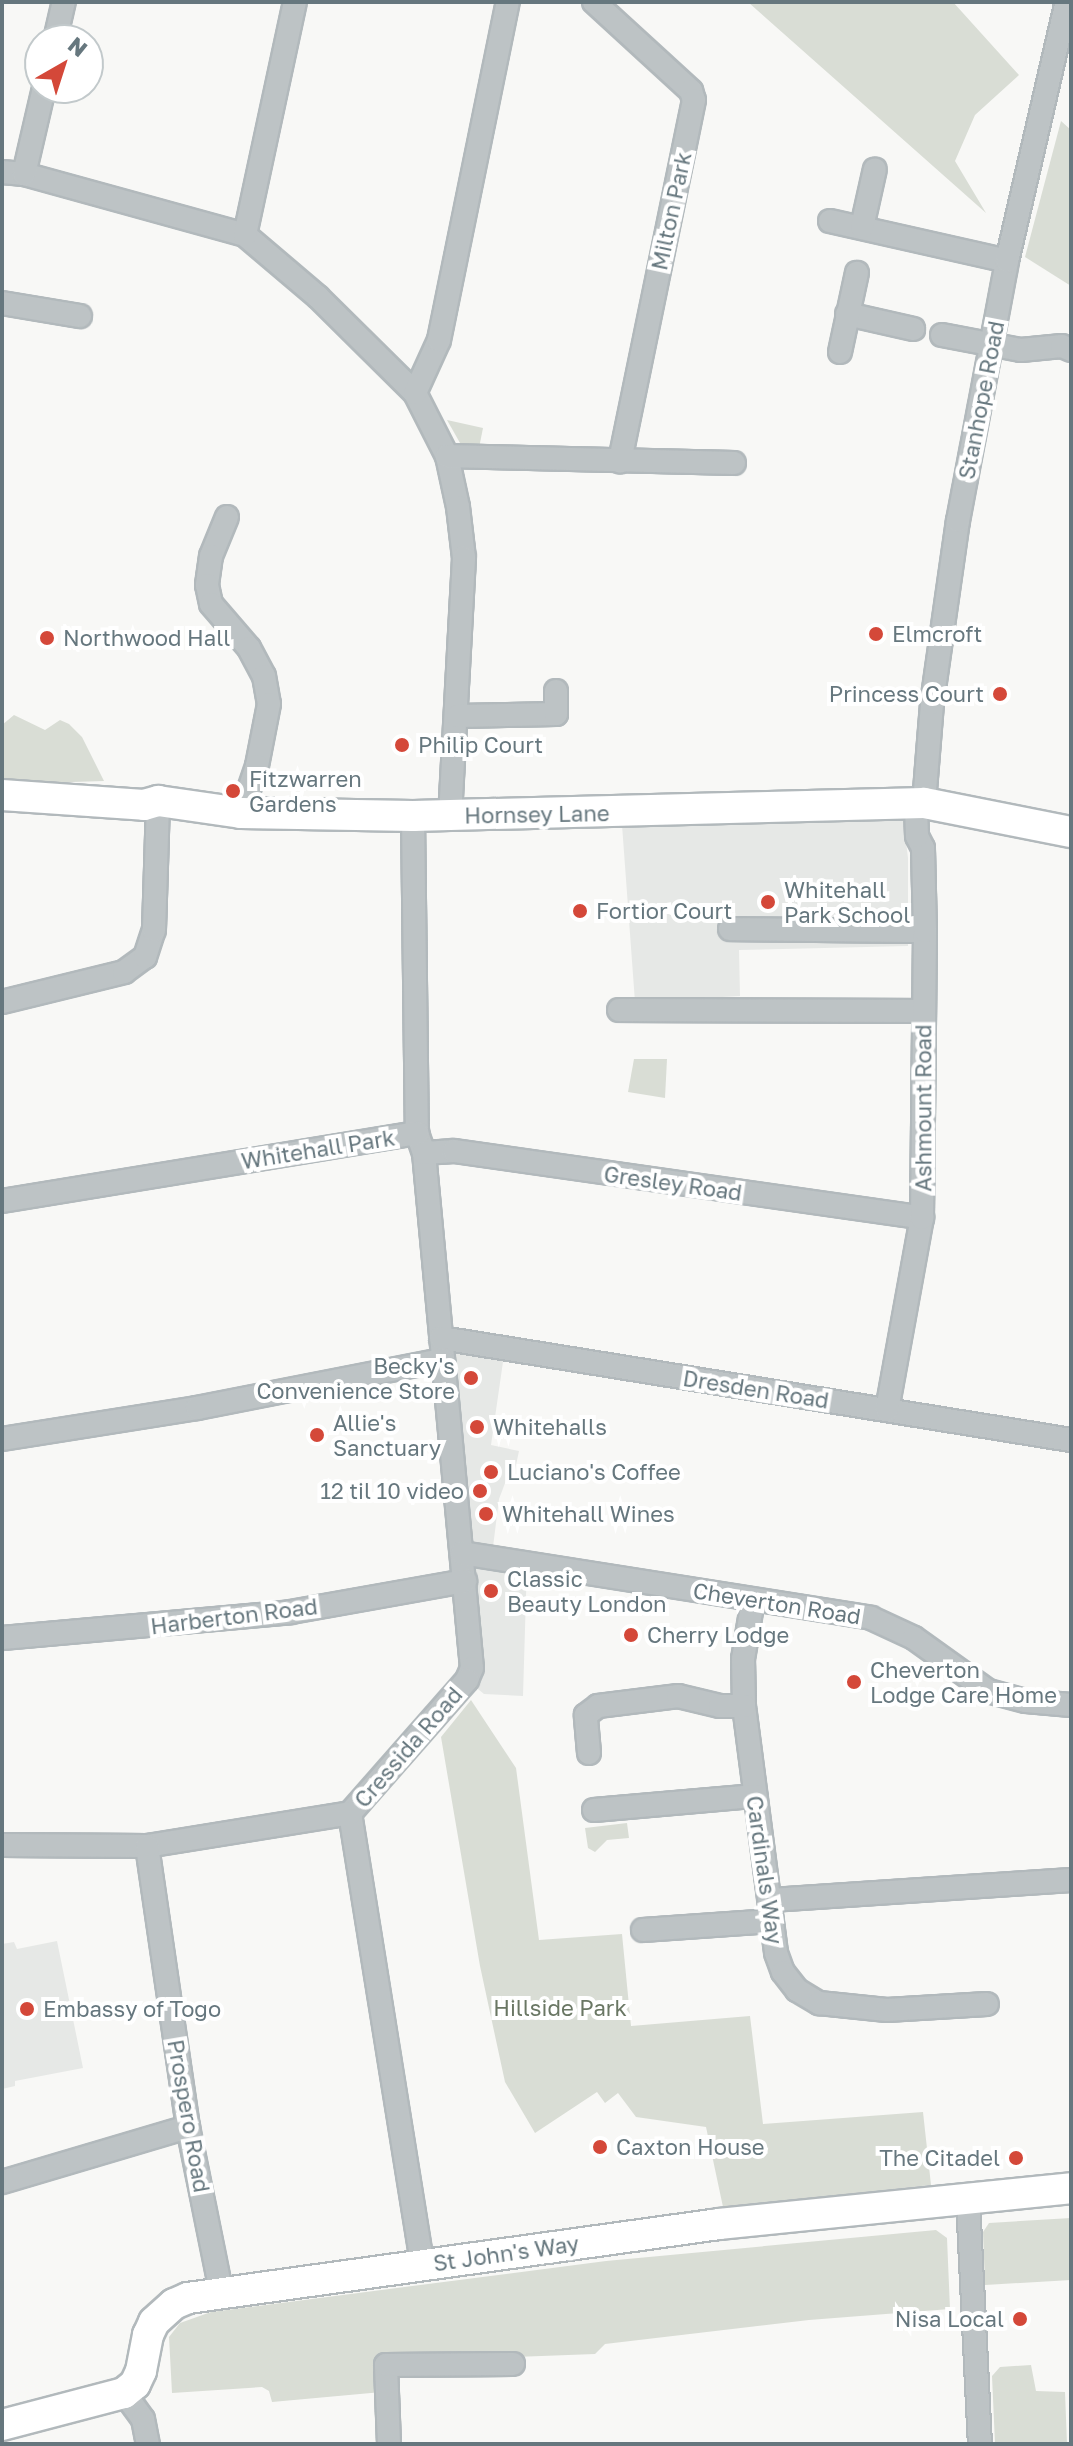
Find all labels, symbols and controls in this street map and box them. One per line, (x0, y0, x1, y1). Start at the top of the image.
north arrow (24, 24, 104, 104)
text: N (63, 31, 93, 62)
street label: Milton Park (646, 150, 696, 272)
street label: Stanhope Road (953, 319, 1009, 481)
place label: Elmcroft (892, 621, 982, 647)
place label: Northwood Hall (63, 625, 230, 651)
marker: Elmcroft (867, 625, 885, 643)
marker: Northwood Hall (38, 629, 56, 647)
place label: Princess Court (829, 681, 984, 707)
marker: Princess Court (991, 685, 1009, 703)
place label: Philip Court (418, 732, 543, 758)
marker: Philip Court (393, 736, 411, 754)
place label: Fitzwarren Gardens (249, 765, 362, 816)
marker: Fitzwarren Gardens (224, 782, 242, 800)
street label: Hornsey Lane (464, 800, 610, 828)
place label: Whitehall Park School (784, 876, 910, 928)
marker: Whitehall Park School (759, 893, 777, 911)
place label: Fortior Court (596, 898, 732, 924)
marker: Fortior Court (571, 902, 589, 920)
street label: Ashmount Road (910, 1024, 936, 1192)
street label: Whitehall Park (239, 1124, 397, 1174)
street label: Gresley Road (602, 1160, 744, 1206)
place label: Becky's Convenience Store (256, 1352, 455, 1404)
street label: Dresden Road (681, 1364, 831, 1414)
marker: Becky's Convenience Store (462, 1369, 480, 1387)
place label: Allie's Sanctuary (333, 1409, 441, 1460)
place label: Whitehalls (493, 1414, 607, 1440)
marker: Whitehalls (468, 1418, 486, 1436)
marker: Allie's Sanctuary (308, 1426, 326, 1444)
place label: Luciano's Coffee (507, 1459, 681, 1485)
marker: Luciano's Coffee (482, 1463, 500, 1481)
place label: 12 til 10 video (320, 1478, 464, 1504)
marker: 12 til 10 video (471, 1482, 489, 1500)
place label: Whitehall Wines (502, 1501, 675, 1527)
marker: Whitehall Wines (477, 1505, 495, 1523)
place label: Classic Beauty London (507, 1565, 667, 1616)
street label: Cheverton Road (691, 1577, 863, 1629)
marker: Classic Beauty London (482, 1582, 500, 1600)
street label: Harberton Road (149, 1593, 319, 1639)
place label: Cherry Lodge (647, 1622, 789, 1648)
marker: Cherry Lodge (622, 1626, 640, 1644)
place label: Cheverton Lodge Care Home (870, 1656, 1057, 1708)
marker: Cheverton Lodge Care Home (845, 1673, 863, 1691)
street label: Cressida Road (349, 1681, 467, 1813)
street label: Cardinals Way (741, 1794, 789, 1946)
park label: Hillside Park (493, 1995, 627, 2021)
place label: Embassy of Togo (43, 1996, 221, 2022)
marker: Embassy of Togo (18, 2000, 36, 2018)
street label: Prospero Road (163, 2037, 215, 2195)
place label: Caxton House (616, 2134, 765, 2160)
marker: Caxton House (591, 2138, 609, 2156)
place label: The Citadel (879, 2145, 1000, 2171)
marker: The Citadel (1007, 2149, 1025, 2167)
street label: St John's Way (432, 2230, 580, 2276)
place label: Nisa Local (895, 2306, 1004, 2332)
marker: Nisa Local (1011, 2310, 1029, 2328)

